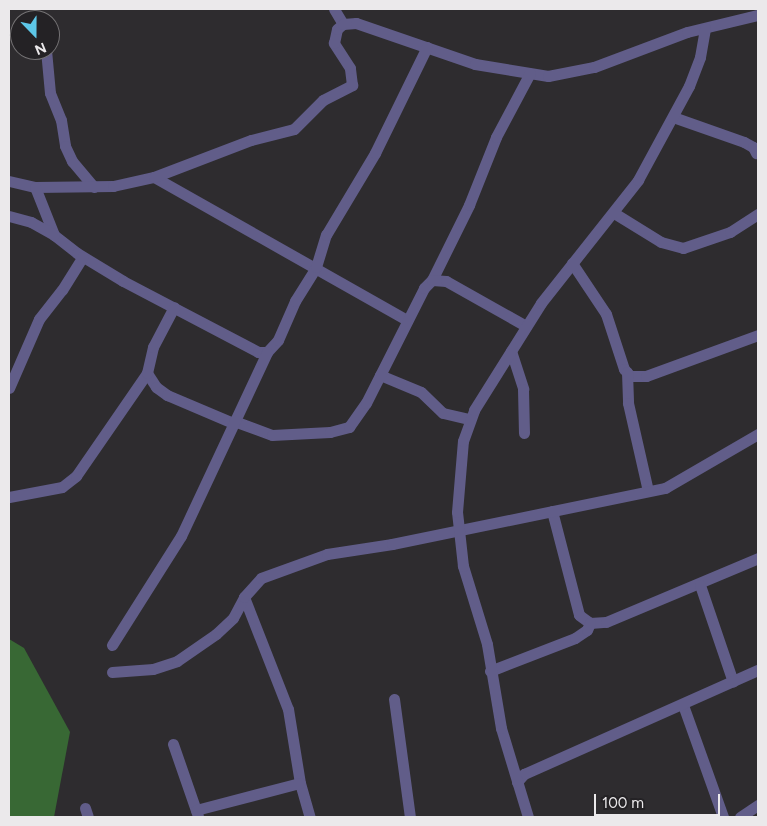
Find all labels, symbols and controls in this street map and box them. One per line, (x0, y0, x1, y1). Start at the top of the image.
north arrow (10, 10, 60, 60)
text: N (32, 39, 49, 58)
scale bar (597, 784, 723, 816)
text: 100 m (602, 794, 644, 812)

